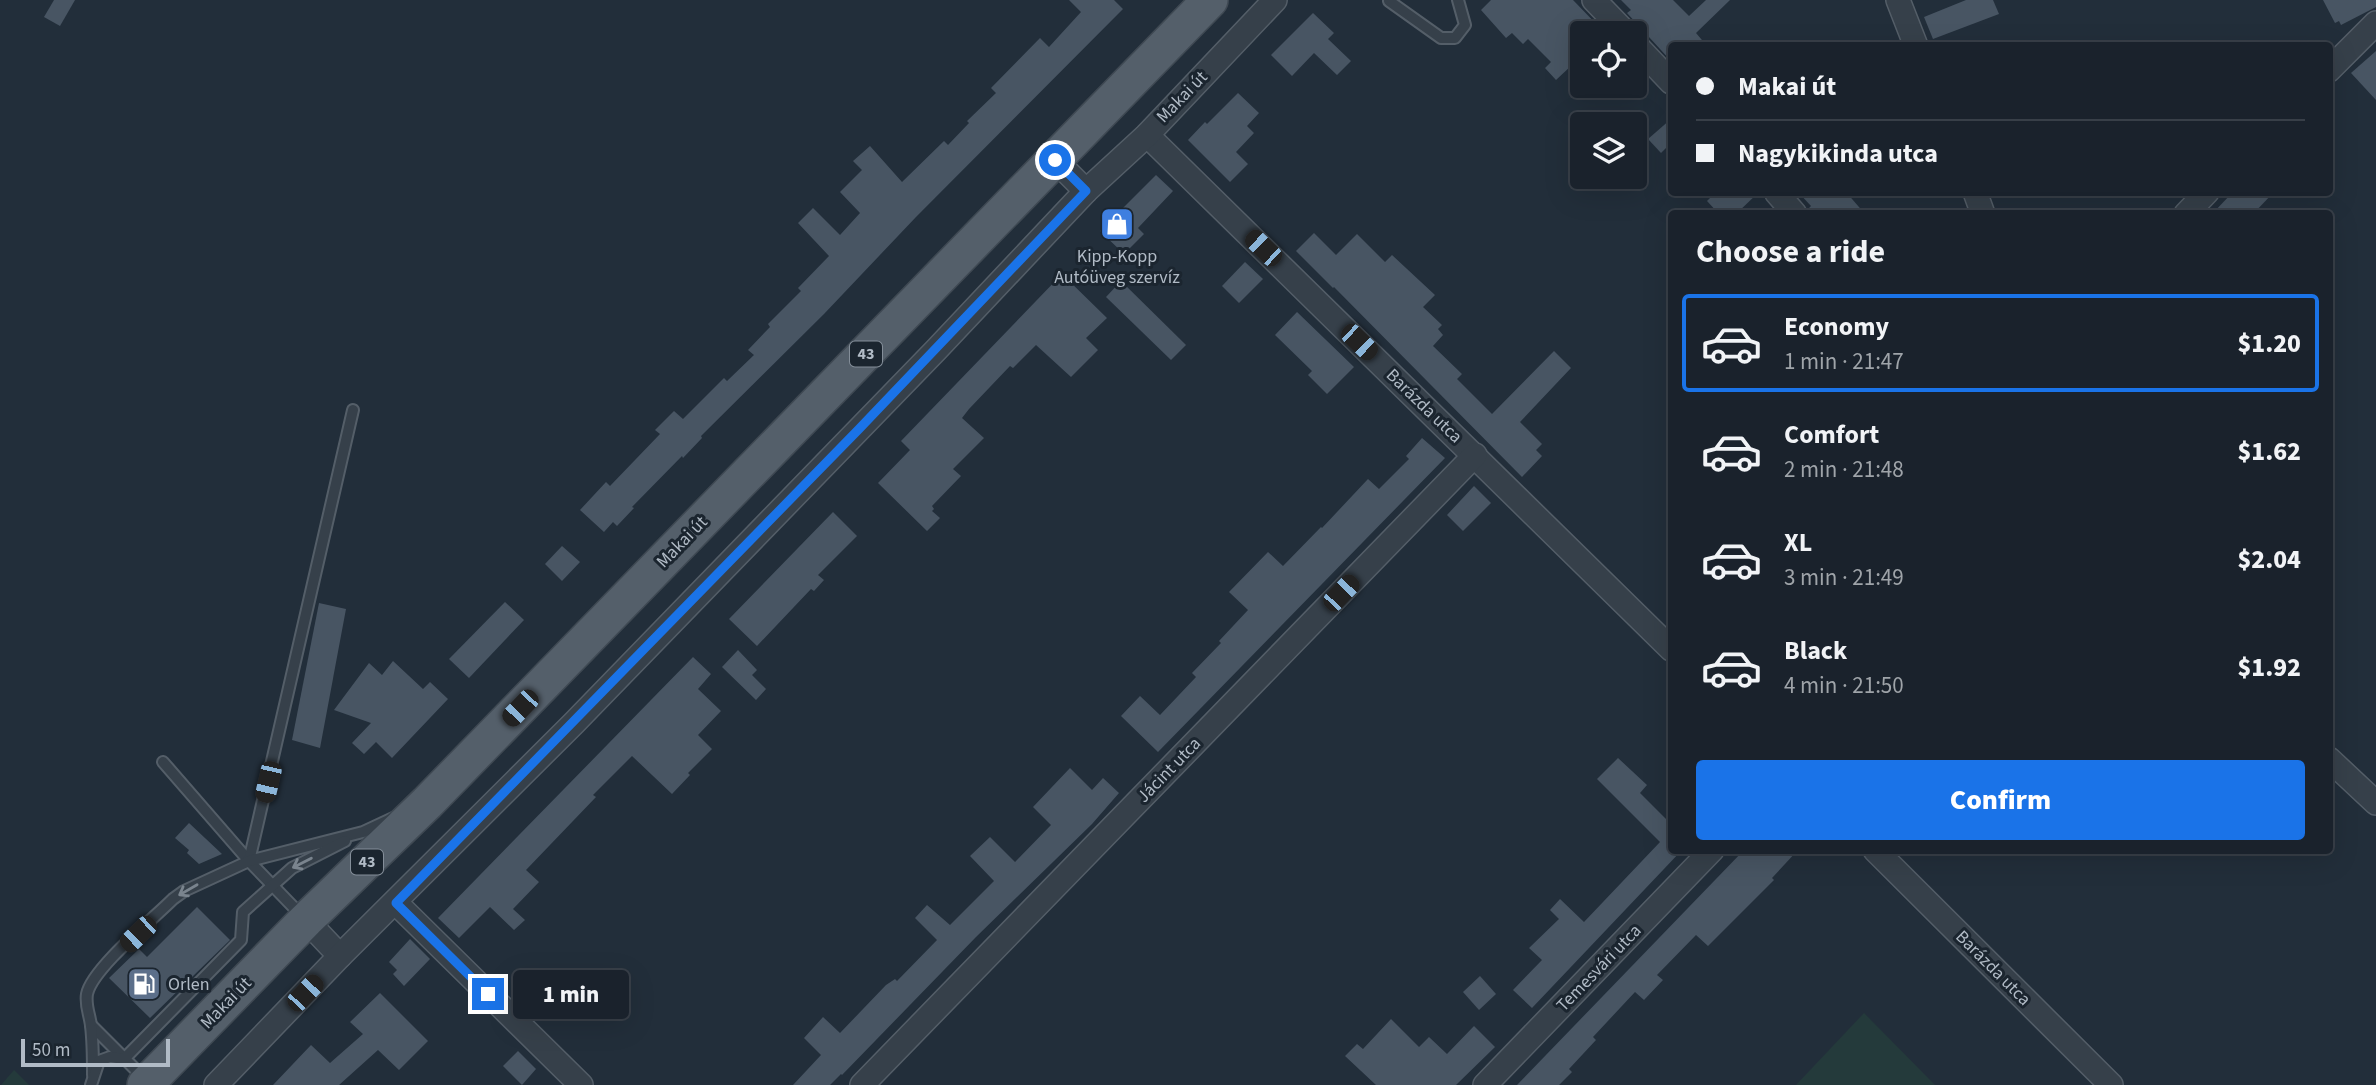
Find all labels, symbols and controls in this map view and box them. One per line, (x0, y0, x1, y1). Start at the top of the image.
map controls (1570, 21, 1647, 189)
button: locate (1570, 21, 1647, 98)
street label: Makai út (1151, 65, 1213, 129)
text: Makai út (1738, 68, 1836, 105)
button: layers (1570, 112, 1647, 189)
text: Nagykikinda utca (1738, 135, 1938, 172)
route start (1039, 144, 1071, 176)
shop icon: Kipp-Kopp Autóüveg szervíz (1098, 205, 1136, 243)
car (1241, 226, 1286, 270)
text: Choose a ride (1696, 229, 1885, 275)
place label: Kipp-Kopp Autóüveg szervíz (1054, 244, 1180, 290)
text: Economy (1784, 308, 1889, 345)
icon: car (1700, 312, 1763, 375)
car (1337, 320, 1382, 364)
text: $1.20 (2237, 325, 2301, 362)
road number: 43 (850, 342, 882, 366)
text: 1 min · 21:47 (1784, 345, 1904, 378)
street label: Barázda utca (1380, 363, 1468, 449)
text: Comfort (1784, 416, 1879, 453)
icon: car (1700, 420, 1763, 483)
text: $1.62 (2237, 433, 2301, 470)
text: 2 min · 21:48 (1784, 453, 1904, 486)
street label: Makai út (651, 510, 713, 574)
text: XL (1784, 524, 1812, 561)
icon: car (1700, 528, 1763, 591)
text: $2.04 (2237, 541, 2301, 578)
text: 3 min · 21:49 (1784, 561, 1904, 594)
car (1319, 571, 1364, 615)
text: Black (1784, 632, 1847, 669)
icon: car (1700, 636, 1763, 699)
text: $1.92 (2237, 649, 2301, 686)
text: 4 min · 21:50 (1784, 669, 1904, 702)
car (498, 686, 543, 730)
street label: Jácint utca (1131, 732, 1207, 808)
car (254, 759, 283, 805)
button: Confirm (1696, 760, 2305, 840)
road number: 43 (351, 849, 383, 874)
one-way arrow (292, 856, 313, 870)
one-way arrow (178, 883, 198, 897)
car (116, 912, 161, 956)
street label: Temesvári utca (1551, 919, 1647, 1017)
street label: Barázda utca (1950, 925, 2036, 1011)
fuel station icon: Orlen (125, 965, 163, 1003)
callout: 1 min (512, 970, 628, 1018)
street label: Makai út (195, 971, 257, 1035)
car (283, 971, 328, 1015)
place label: Orlen (168, 972, 210, 997)
route end (472, 978, 504, 1010)
text: 1 min (543, 978, 599, 1011)
scale bar (21, 1036, 170, 1068)
text: 50 m (32, 1037, 70, 1064)

